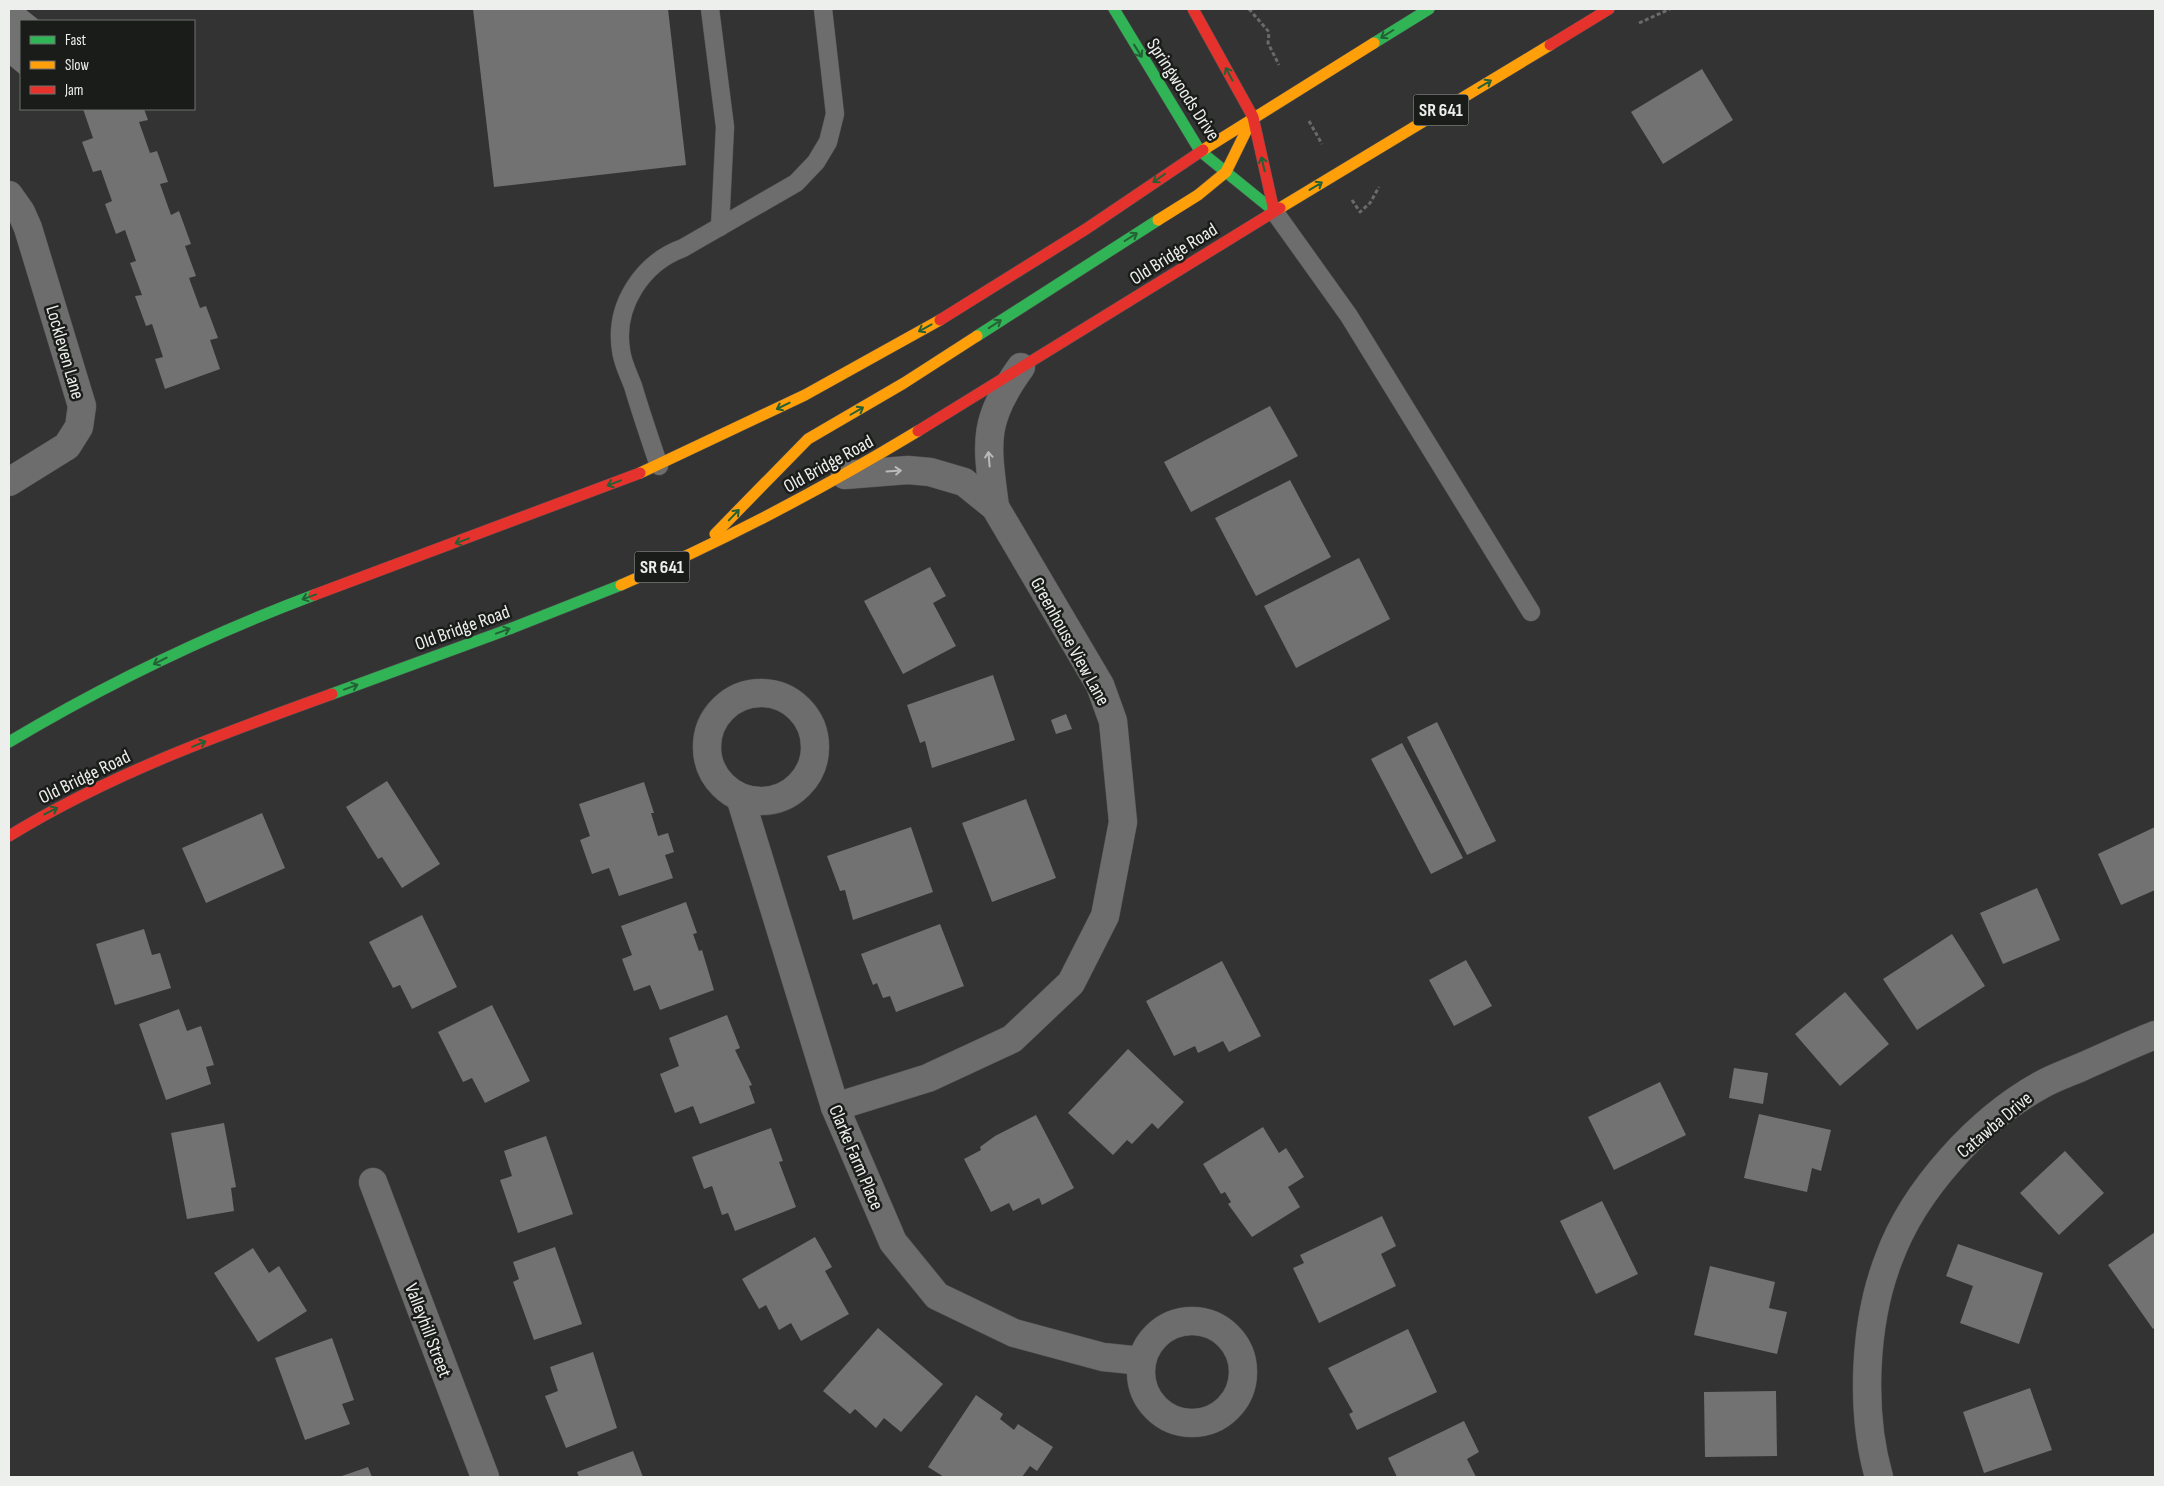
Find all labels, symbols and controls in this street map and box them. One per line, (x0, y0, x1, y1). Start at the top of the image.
legend (20, 20, 195, 110)
one-way arrow (1381, 30, 1395, 40)
text: Fast (65, 31, 87, 50)
street label: Springwoods Drive (1141, 34, 1224, 145)
one-way arrow (1134, 43, 1144, 57)
text: Slow (65, 56, 89, 75)
one-way arrow (1224, 67, 1233, 82)
one-way arrow (1477, 78, 1491, 88)
text: Jam (64, 81, 83, 100)
road number: SR 641 (1414, 94, 1468, 126)
one-way arrow (1258, 156, 1267, 172)
one-way arrow (1153, 173, 1167, 183)
one-way arrow (1308, 181, 1322, 191)
street label: Old Bridge Road (1126, 218, 1222, 290)
one-way arrow (1124, 231, 1138, 241)
street label: Lockleven Lane (40, 303, 89, 402)
one-way arrow (987, 319, 1001, 329)
one-way arrow (918, 323, 933, 333)
one-way arrow (776, 401, 791, 411)
one-way arrow (849, 405, 863, 415)
street label: Old Bridge Road (780, 430, 878, 498)
one-way arrow (984, 451, 993, 467)
one-way arrow (886, 467, 902, 476)
one-way arrow (606, 480, 621, 489)
one-way arrow (728, 508, 740, 521)
one-way arrow (455, 537, 470, 546)
road number: SR 641 (634, 552, 690, 582)
street label: Greenhouse View Lane (1025, 574, 1114, 710)
one-way arrow (302, 593, 317, 602)
street label: Old Bridge Road (412, 601, 513, 656)
one-way arrow (495, 626, 511, 635)
one-way arrow (153, 657, 168, 667)
one-way arrow (343, 682, 358, 691)
one-way arrow (191, 739, 206, 749)
street label: Old Bridge Road (35, 745, 134, 809)
one-way arrow (43, 806, 58, 815)
street label: Catawba Drive (1953, 1087, 2037, 1163)
street label: Clarke Farm Place (823, 1102, 888, 1214)
street label: Valleyhill Street (399, 1280, 456, 1381)

